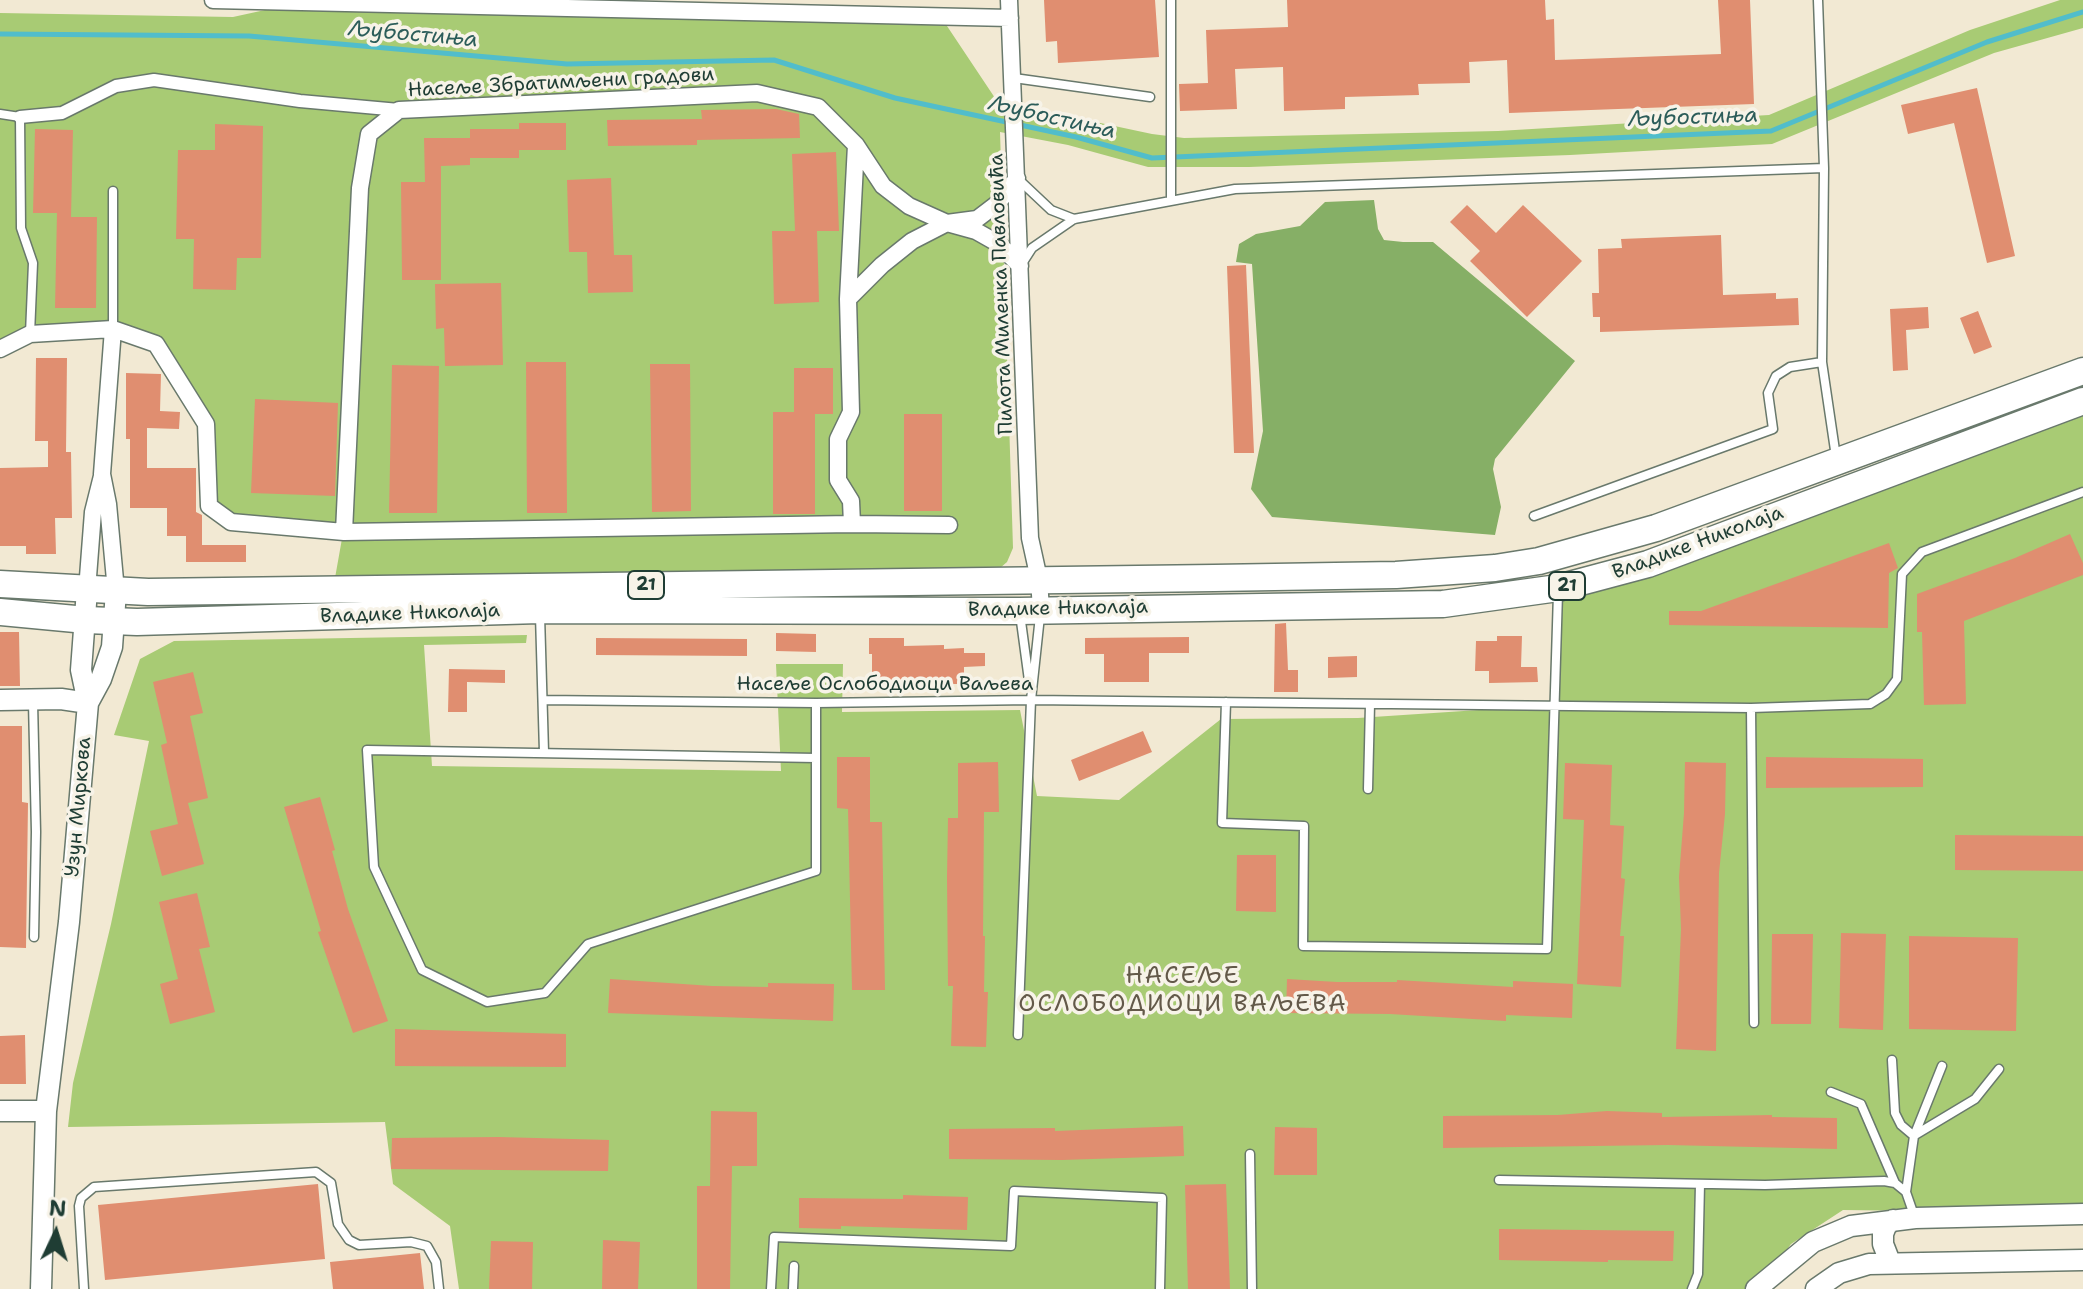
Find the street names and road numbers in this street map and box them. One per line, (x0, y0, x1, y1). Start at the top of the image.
street label: Насеље Збратимљени градови (407, 63, 715, 103)
street label: Пилота Миленка Павловића (985, 153, 1019, 435)
street label: Владике Николаја (1609, 501, 1787, 585)
road number: 21 (628, 571, 664, 599)
road number: 21 (1549, 572, 1585, 600)
street label: Владике Николаја (968, 595, 1148, 623)
street label: Владике Николаја (320, 599, 500, 629)
street label: Насеље Ослободиоци Ваљева (737, 673, 1033, 697)
street label: Узун Миркова (61, 736, 97, 878)

